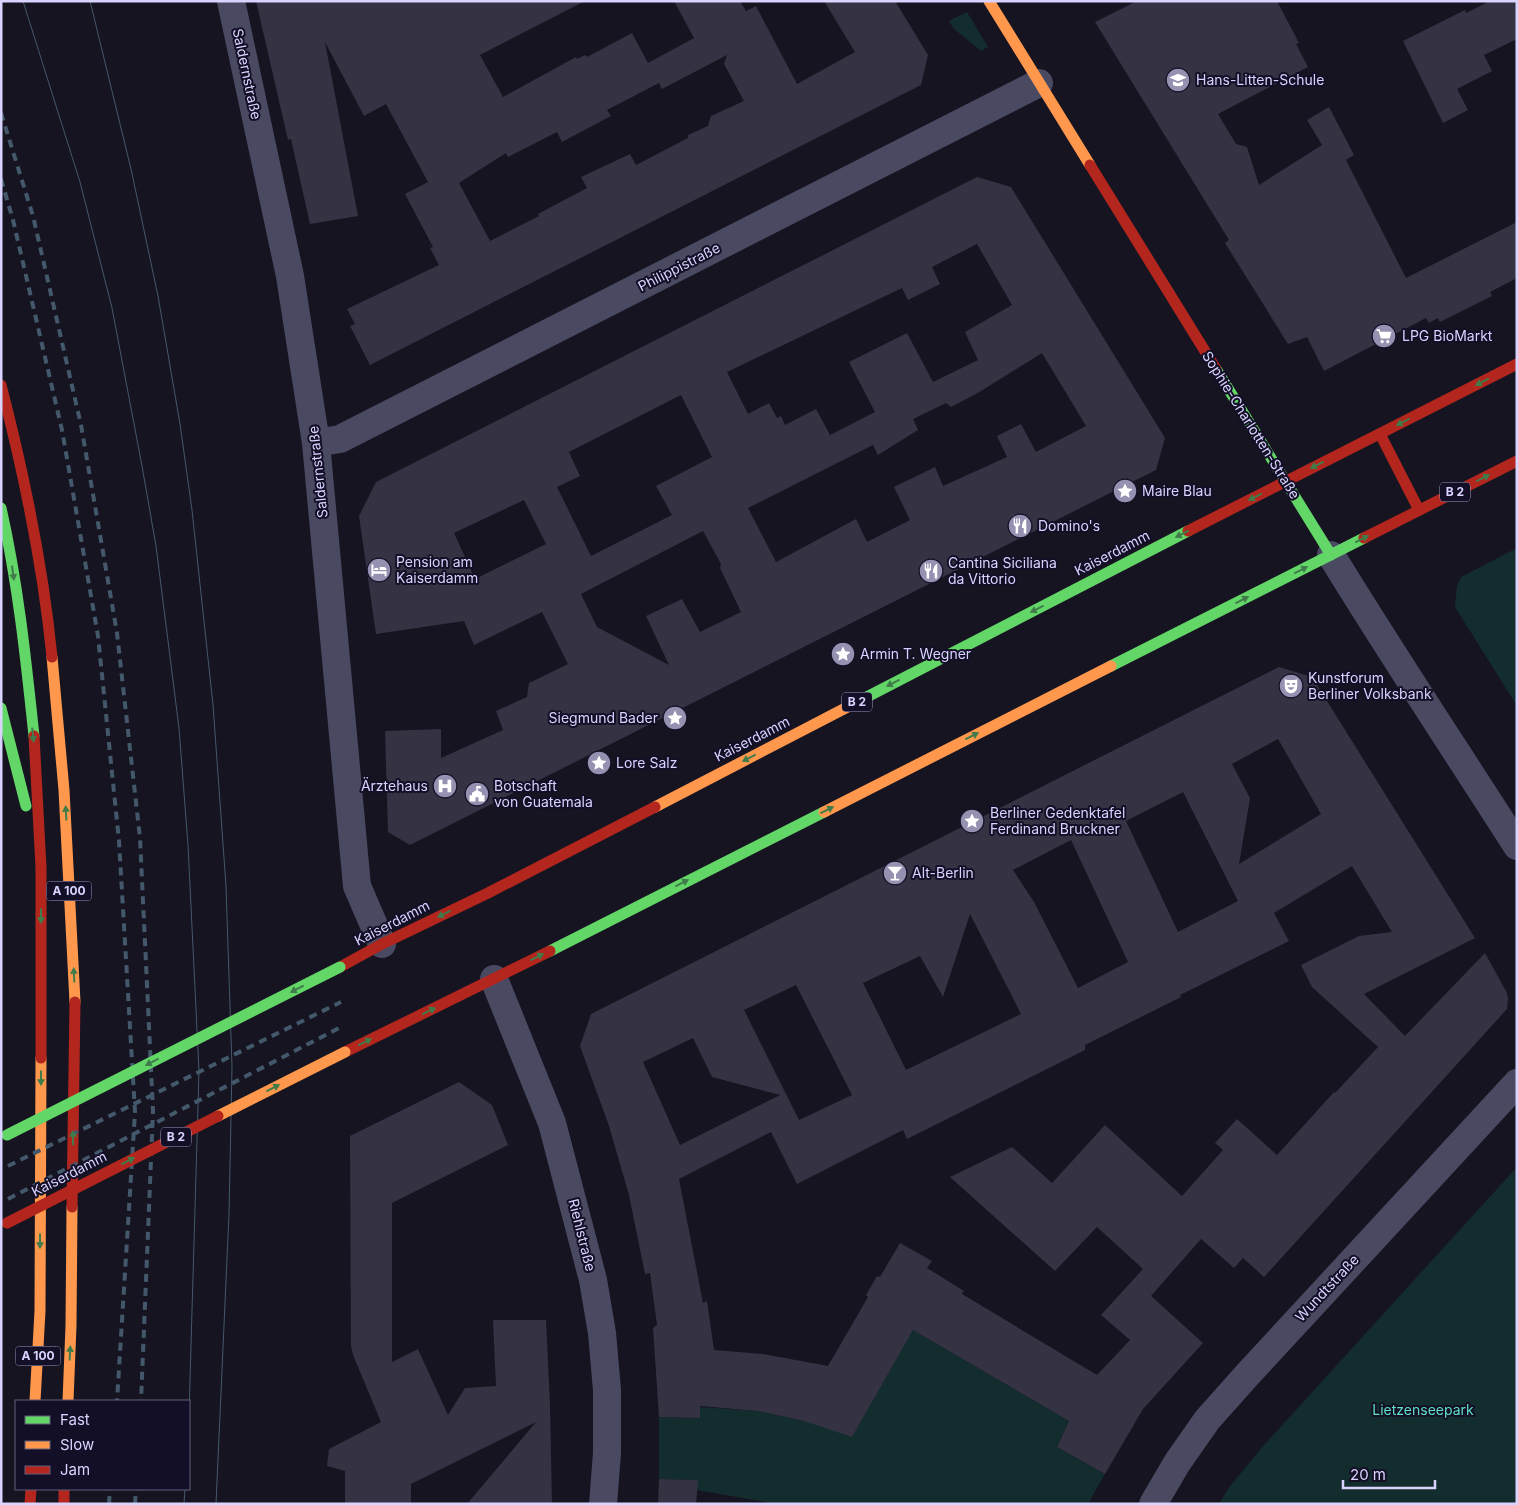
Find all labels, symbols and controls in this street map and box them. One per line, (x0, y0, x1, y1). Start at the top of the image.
street label: Saldernstraße (230, 27, 265, 121)
school or university icon: Hans-Litten-Schule (1165, 67, 1191, 93)
place label: Hans-Litten-Schule (1196, 71, 1324, 88)
street label: Philippistraße (635, 239, 723, 295)
supermarket icon: LPG BioMarkt (1371, 323, 1397, 349)
place label: LPG BioMarkt (1402, 327, 1493, 344)
street label: Sophie-Charlotten-Straße (1199, 348, 1304, 502)
one-way arrow (1474, 378, 1489, 386)
one-way arrow (1396, 418, 1410, 426)
street label: Saldernstraße (304, 425, 331, 519)
one-way arrow (1310, 461, 1325, 469)
one-way arrow (1476, 474, 1490, 482)
place icon: Maire Blau (1112, 478, 1138, 504)
place label: Maire Blau (1142, 482, 1212, 499)
road number: B 2 (1440, 482, 1470, 502)
one-way arrow (1248, 493, 1263, 501)
restaurant icon: Domino's (1007, 513, 1033, 539)
place label: Domino's (1038, 517, 1100, 534)
street label: Kaiserdamm (1071, 526, 1152, 579)
one-way arrow (1175, 530, 1189, 538)
one-way arrow (1355, 535, 1369, 543)
place label: Pension am Kaiserdamm (396, 553, 478, 586)
place label: Cantina Siciliana da Vittorio (948, 554, 1057, 587)
hotel icon: Pension am Kaiserdamm (366, 557, 392, 583)
restaurant icon: Cantina Siciliana da Vittorio (918, 558, 944, 584)
one-way arrow (10, 566, 18, 582)
one-way arrow (1293, 566, 1308, 574)
one-way arrow (1235, 596, 1249, 604)
one-way arrow (1030, 605, 1045, 613)
place icon: Armin T. Wegner (830, 641, 856, 667)
place label: Armin T. Wegner (860, 645, 971, 662)
place label: Kunstforum Berliner Volksbank (1308, 669, 1432, 702)
theatre icon: Kunstforum Berliner Volksbank (1278, 673, 1304, 699)
one-way arrow (886, 679, 900, 687)
road number: B 2 (842, 692, 872, 712)
place icon: Siegmund Bader (662, 705, 688, 731)
place label: Siegmund Bader (549, 709, 658, 726)
street label: Kaiserdamm (711, 712, 792, 765)
one-way arrow (30, 727, 38, 743)
one-way arrow (965, 732, 979, 740)
place icon: Lore Salz (586, 750, 612, 776)
place label: Lore Salz (616, 754, 677, 771)
one-way arrow (742, 754, 756, 762)
hospital icon: Ärztehaus (432, 773, 458, 799)
place label: Ärztehaus (361, 777, 428, 794)
place label: Botschaft von Guatemala (494, 777, 593, 810)
public building icon: Botschaft von Guatemala (464, 781, 490, 807)
place label: Berliner Gedenktafel Ferdinand Bruckner (990, 804, 1125, 837)
one-way arrow (61, 805, 69, 821)
one-way arrow (820, 806, 834, 814)
place icon: Berliner Gedenktafel Ferdinand Bruckner (959, 808, 985, 834)
bar icon: Alt-Berlin (882, 860, 908, 886)
place label: Alt-Berlin (912, 864, 974, 881)
one-way arrow (675, 879, 689, 887)
road number: A 100 (46, 881, 92, 900)
street label: Kaiserdamm (351, 896, 432, 949)
one-way arrow (37, 908, 45, 924)
one-way arrow (437, 910, 451, 918)
one-way arrow (530, 953, 544, 961)
one-way arrow (69, 967, 77, 983)
one-way arrow (289, 985, 304, 993)
one-way arrow (421, 1007, 436, 1015)
one-way arrow (358, 1038, 372, 1046)
one-way arrow (144, 1058, 159, 1066)
one-way arrow (37, 1071, 45, 1087)
one-way arrow (266, 1084, 281, 1092)
road number: B 2 (161, 1128, 191, 1146)
one-way arrow (69, 1129, 77, 1145)
street label: Kaiserdamm (28, 1147, 109, 1200)
one-way arrow (121, 1157, 136, 1165)
street label: Riehlstraße (565, 1197, 600, 1273)
one-way arrow (36, 1233, 44, 1249)
street label: Wundtstraße (1291, 1251, 1362, 1325)
one-way arrow (67, 1344, 75, 1360)
road number: A 100 (15, 1346, 60, 1365)
legend (15, 1400, 190, 1490)
park label: Lietzenseepark (1372, 1401, 1474, 1418)
text: Fast (60, 1410, 90, 1429)
text: Slow (60, 1435, 94, 1454)
scale bar (1343, 1458, 1436, 1490)
text: Jam (60, 1460, 90, 1479)
text: 20 m (1350, 1465, 1386, 1484)

